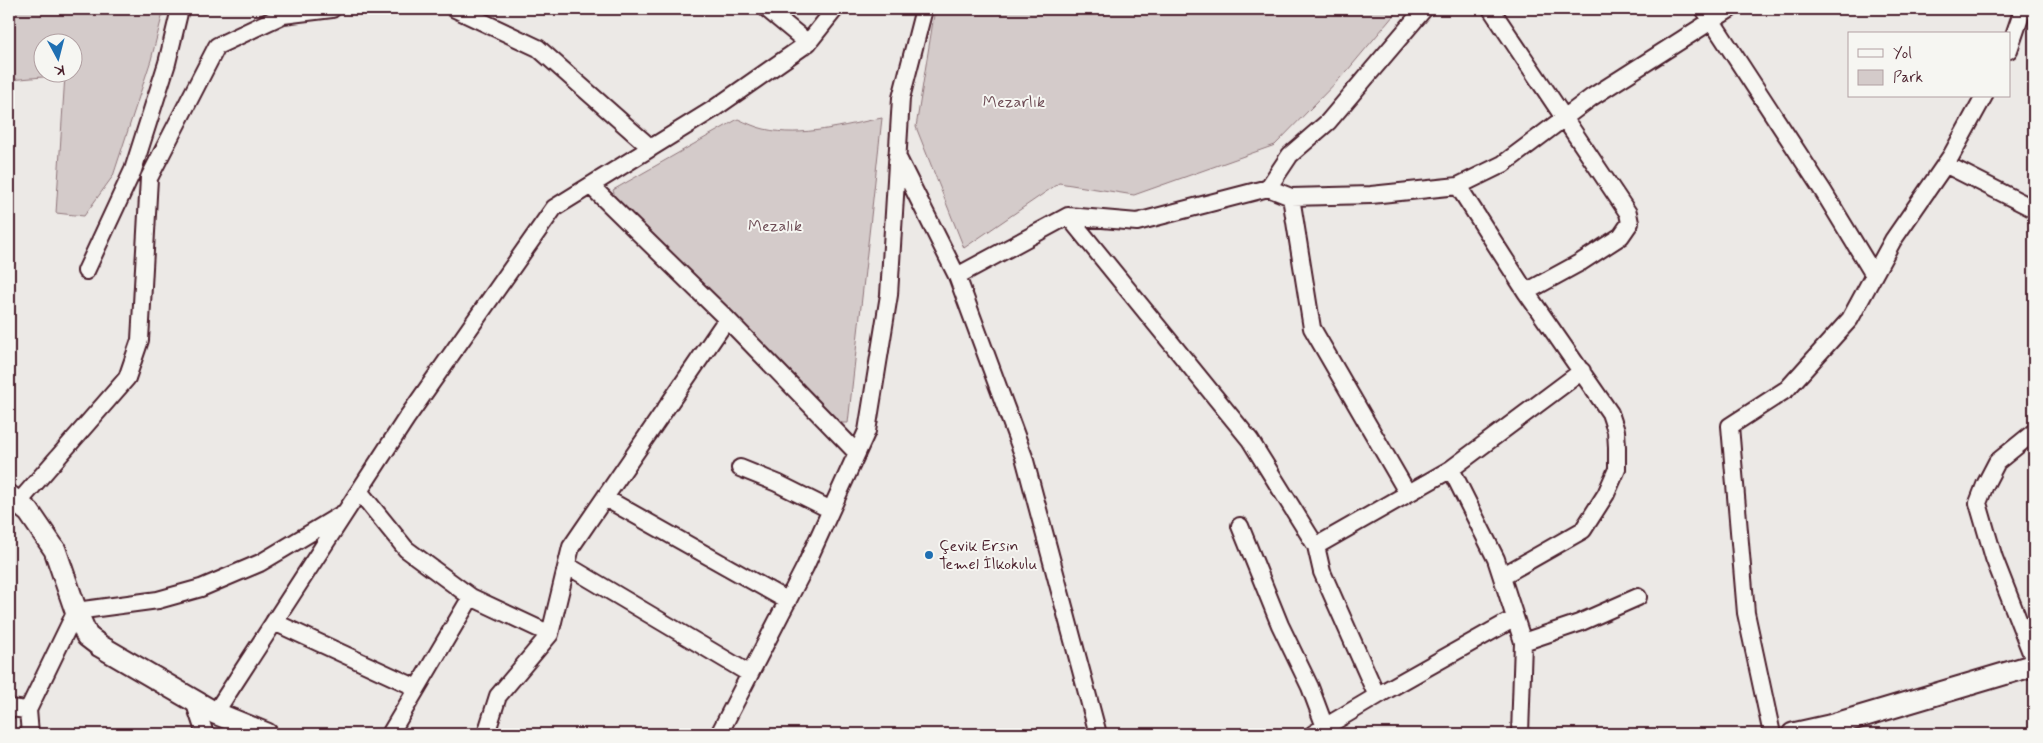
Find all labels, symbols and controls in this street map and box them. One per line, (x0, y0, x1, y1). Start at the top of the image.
north arrow (32, 32, 82, 82)
legend (1848, 32, 2010, 98)
text: Yol (1893, 44, 1912, 64)
text: K (52, 60, 65, 80)
text: Park (1893, 68, 1923, 88)
park label: Mezarlık (983, 92, 1045, 113)
park label: Mezalık (748, 216, 802, 237)
place label: Çevik Ersin Temel İlkokulu (939, 536, 1038, 575)
marker: Çevik Ersin Temel İlkokulu (923, 549, 935, 561)

